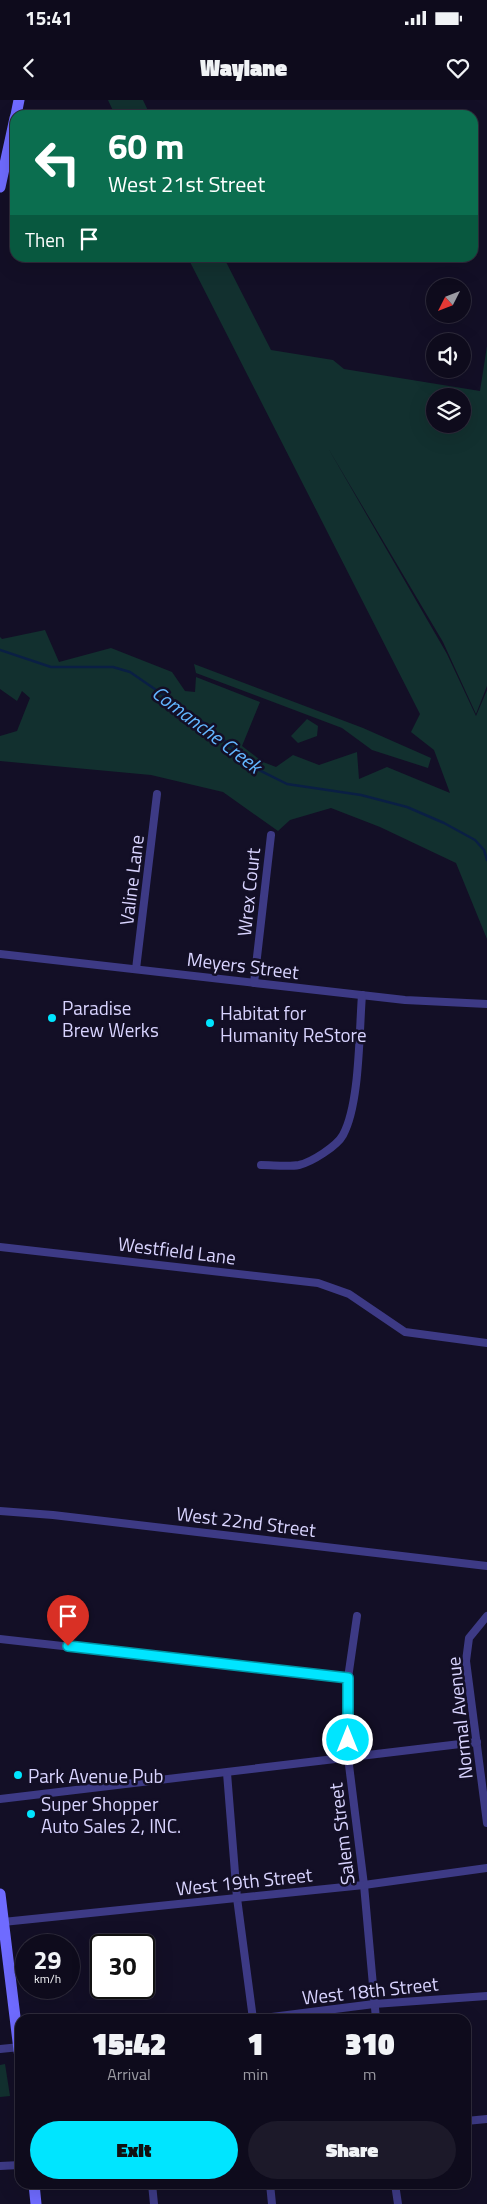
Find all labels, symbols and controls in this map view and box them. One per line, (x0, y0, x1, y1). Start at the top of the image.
text: 15:41 (25, 3, 72, 32)
text: Waylane (200, 51, 287, 85)
icon: back (15, 54, 43, 82)
icon: heart (444, 54, 472, 82)
text: 60 m (108, 119, 184, 173)
icon: left (25, 130, 90, 195)
text: West 21st Street (108, 167, 265, 201)
text: Then (25, 225, 65, 254)
icon: arrive (75, 225, 103, 253)
north arrow (426, 278, 471, 322)
map controls (426, 278, 471, 433)
button: sound (426, 333, 471, 378)
button: layers (426, 388, 471, 433)
water label: Comanche Creek (146, 677, 270, 782)
street label: Valine Lane (111, 833, 151, 927)
street label: Wrex Court (229, 846, 267, 938)
street label: Meyers Street (185, 944, 301, 986)
place label: Paradise Brew Werks (62, 993, 159, 1044)
place label: Habitat for Humanity ReStore (220, 998, 367, 1049)
marker: Paradise Brew Werks (46, 1012, 58, 1024)
marker: Habitat for Humanity ReStore (204, 1017, 216, 1029)
street label: Westfield Lane (116, 1228, 238, 1272)
street label: West 22nd Street (175, 1498, 318, 1544)
pin (47, 1595, 89, 1646)
icon: arrive (54, 1602, 82, 1630)
street label: Normal Avenue (438, 1655, 480, 1781)
position arrow (321, 1713, 373, 1765)
place label: Park Avenue Pub (28, 1761, 164, 1790)
marker: Park Avenue Pub (12, 1769, 24, 1781)
street label: Salem Street (320, 1781, 362, 1887)
place label: Super Shopper Auto Sales 2, INC. (41, 1789, 181, 1840)
marker: Super Shopper Auto Sales 2, INC. (25, 1808, 37, 1820)
street label: West 19th Street (174, 1859, 314, 1903)
speed limit sign: 30 (90, 1934, 155, 1999)
text: 29 (33, 1941, 62, 1979)
street label: West 18th Street (300, 1968, 440, 2012)
text: km/h (34, 1969, 61, 1988)
text: 15:42 (92, 2021, 166, 2067)
text: 1 (247, 2021, 264, 2067)
text: 310 (345, 2021, 394, 2067)
text: Arrival (107, 2062, 151, 2086)
text: min (243, 2062, 268, 2086)
text: m (363, 2062, 376, 2086)
button: Exit (30, 2121, 238, 2179)
button: Share (248, 2121, 456, 2179)

